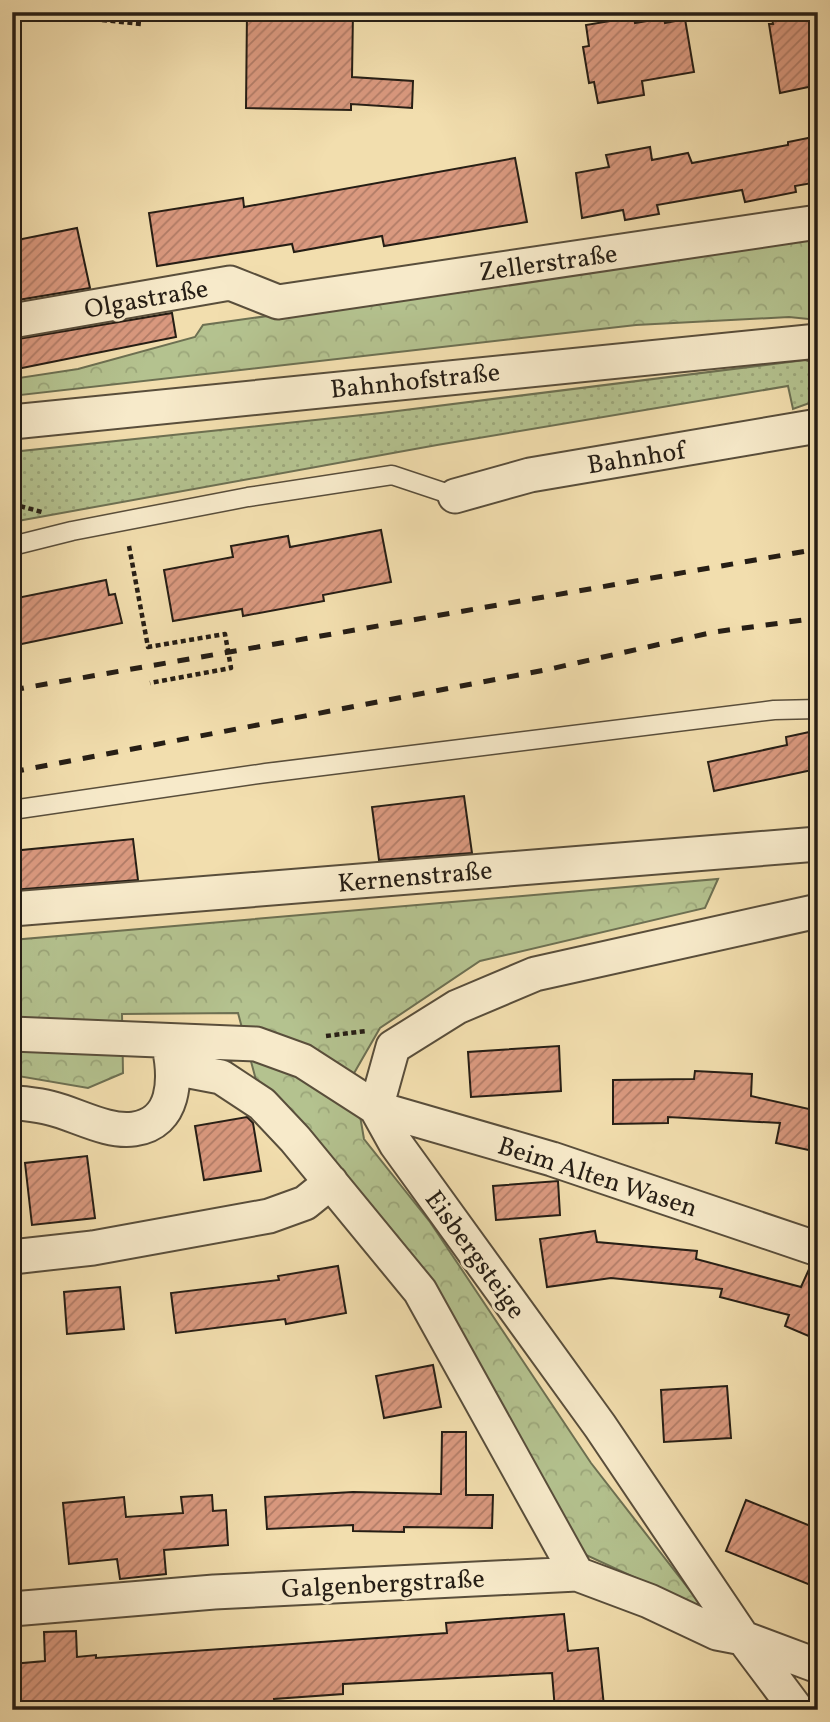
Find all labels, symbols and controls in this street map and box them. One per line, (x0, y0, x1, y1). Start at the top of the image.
street label: Zellerstraße (477, 236, 620, 292)
street label: Olgastraße (82, 271, 211, 329)
street label: Bahnhofstraße (329, 355, 502, 409)
street label: Bahnhof (585, 433, 690, 484)
street label: Kernenstraße (336, 853, 494, 903)
street label: Beim Alten Wasen (493, 1129, 702, 1227)
street label: Eisbergsteige (415, 1183, 533, 1327)
street label: Galgenbergstraße (281, 1562, 486, 1608)

